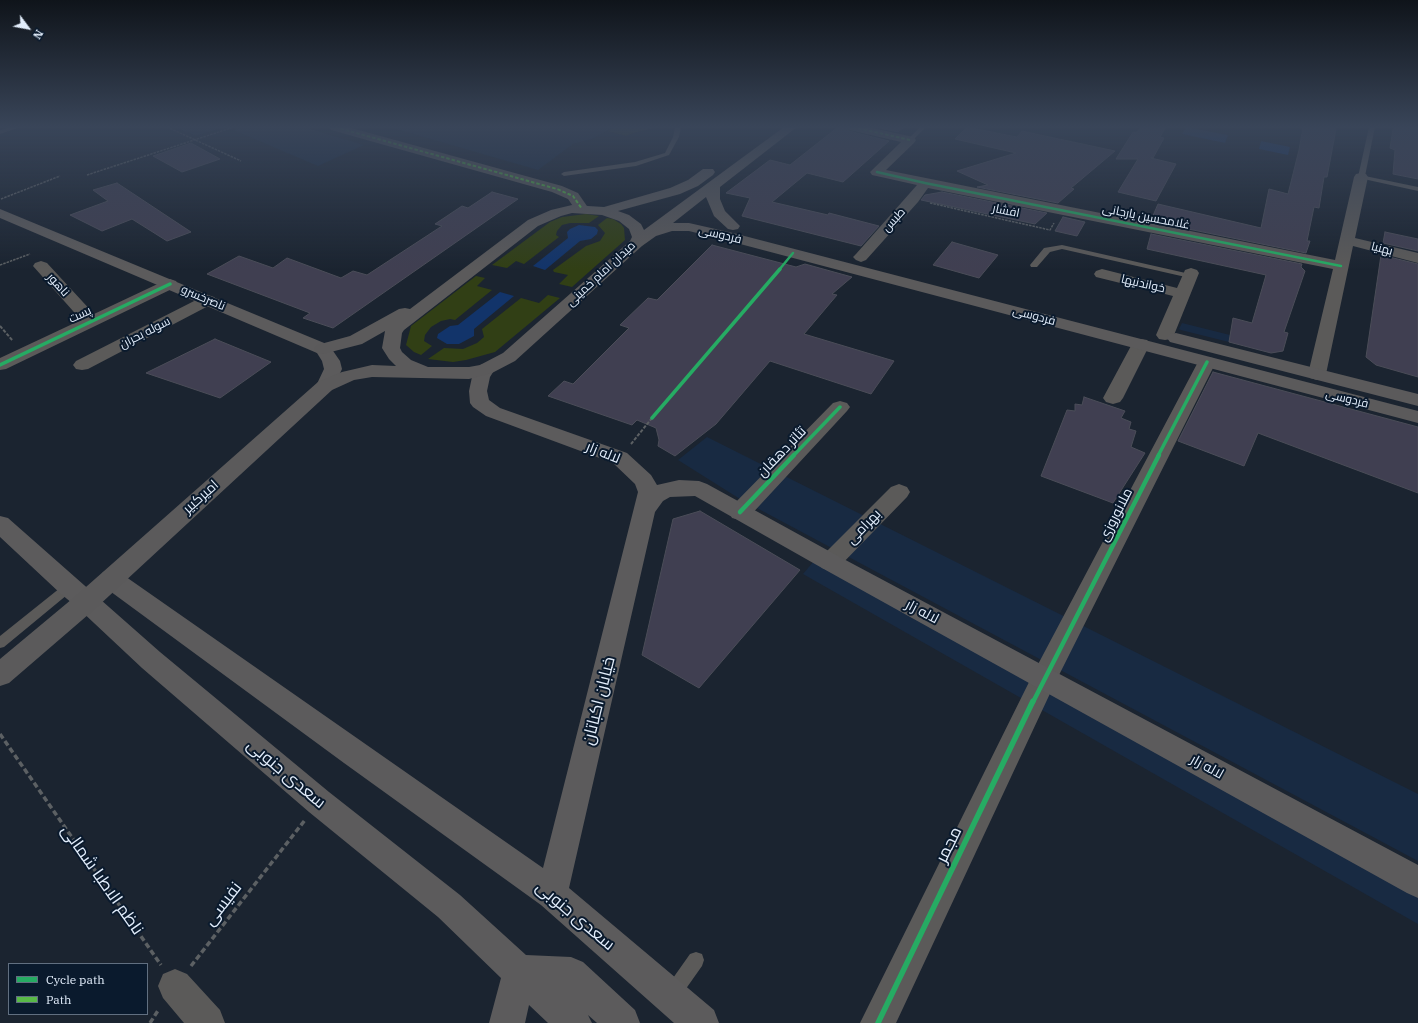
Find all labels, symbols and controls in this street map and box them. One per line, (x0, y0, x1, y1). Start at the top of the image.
north arrow (8, 8, 48, 48)
text: N (30, 27, 46, 42)
street label: افشار (991, 201, 1021, 221)
street label: غلامحسین یارجانی (1101, 201, 1191, 233)
street label: طبس (879, 205, 909, 235)
street label: فردوسی (697, 223, 743, 247)
street label: میدان امام خمینی (564, 238, 638, 310)
street label: بهنیا (1370, 239, 1394, 259)
street label: ناهور (44, 270, 72, 300)
street label: خواندنیها (1120, 272, 1166, 296)
street label: ناصرخسرو (179, 282, 227, 314)
street label: فردوسی (1011, 303, 1057, 329)
street label: پست (66, 304, 94, 326)
street label: سوله بحران (117, 314, 173, 352)
street label: فردوسی (1324, 387, 1370, 411)
street label: تئاتر دهقان (754, 423, 810, 481)
street label: لاله زار (583, 439, 623, 467)
street label: امیرکبیر (180, 477, 222, 517)
street label: ملانوروزی (1095, 485, 1137, 545)
street label: بهرامی (843, 506, 885, 548)
street label: لاله زار (902, 596, 942, 628)
street label: خیابان اکباتان (578, 655, 620, 747)
street label: سعدی جنوبی (242, 735, 330, 813)
street label: لاله زار (1187, 751, 1227, 783)
street label: ناظم الاطبا شمالی (56, 821, 148, 939)
street label: مجمر (932, 824, 966, 866)
street label: سعدی جنوبی (531, 877, 619, 955)
street label: نفیسی (200, 878, 246, 930)
legend (8, 963, 148, 1015)
text: Cycle path (46, 972, 105, 987)
text: Path (46, 992, 71, 1007)

